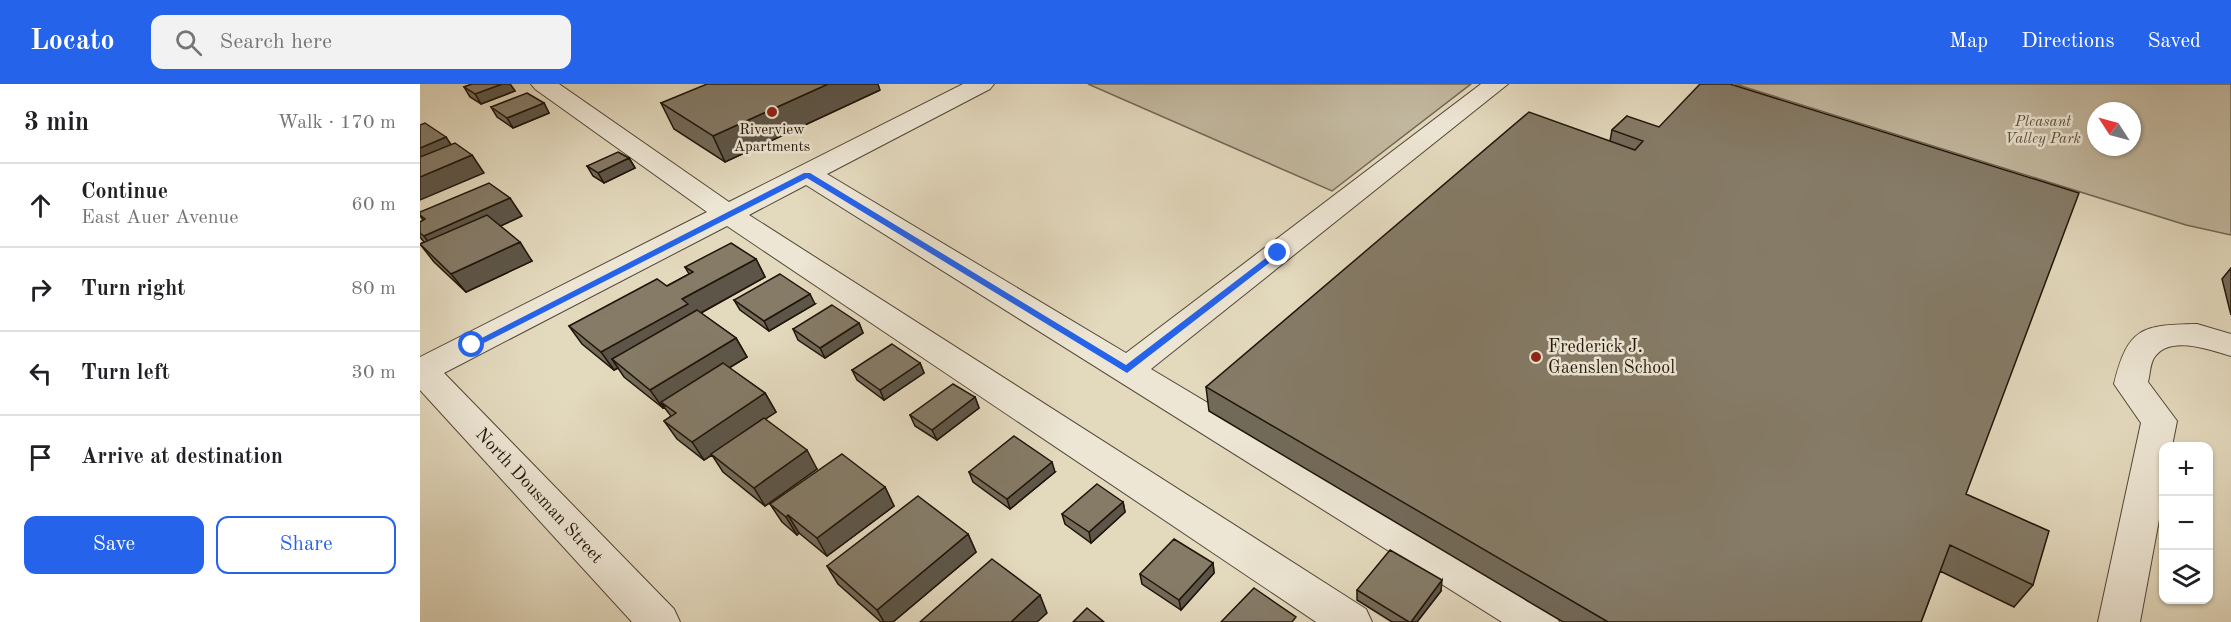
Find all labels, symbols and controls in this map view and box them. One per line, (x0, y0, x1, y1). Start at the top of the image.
search box (151, 15, 571, 69)
icon: search (172, 26, 205, 59)
text: Locato (30, 28, 115, 56)
text: Search here (220, 31, 332, 53)
text: Map (1949, 31, 1988, 52)
text: Directions (2021, 31, 2115, 52)
text: Saved (2148, 31, 2201, 52)
north arrow (2087, 102, 2141, 156)
marker: Riverview Apartments (765, 105, 779, 119)
text: 3 min (24, 110, 89, 136)
text: Walk · 170 m (277, 113, 396, 133)
park label: Pleasant Valley Park (2005, 115, 2081, 147)
place label: Riverview Apartments (734, 123, 810, 155)
text: Continue (81, 181, 168, 203)
icon: ahead (24, 189, 57, 222)
text: 60 m (351, 195, 396, 215)
text: East Auer Avenue (81, 208, 238, 228)
route end (1264, 239, 1290, 265)
icon: right (24, 273, 57, 306)
text: Turn right (81, 278, 185, 300)
text: 80 m (351, 279, 396, 299)
route start (458, 331, 484, 357)
place label: Frederick J. Gaenslen School (1548, 338, 1675, 377)
marker: Frederick J. Gaenslen School (1529, 350, 1543, 364)
icon: left (24, 357, 57, 390)
text: Turn left (81, 362, 170, 384)
text: 30 m (351, 363, 396, 383)
street label: North Dousman Street (472, 425, 606, 567)
icon: arrive (24, 441, 57, 474)
map controls (2159, 442, 2213, 604)
button: + (2159, 442, 2213, 496)
text: Arrive at destination (81, 446, 283, 468)
button: − (2159, 496, 2213, 550)
button: Save (24, 516, 204, 574)
button: Share (216, 516, 396, 574)
button: layers (2159, 550, 2213, 604)

